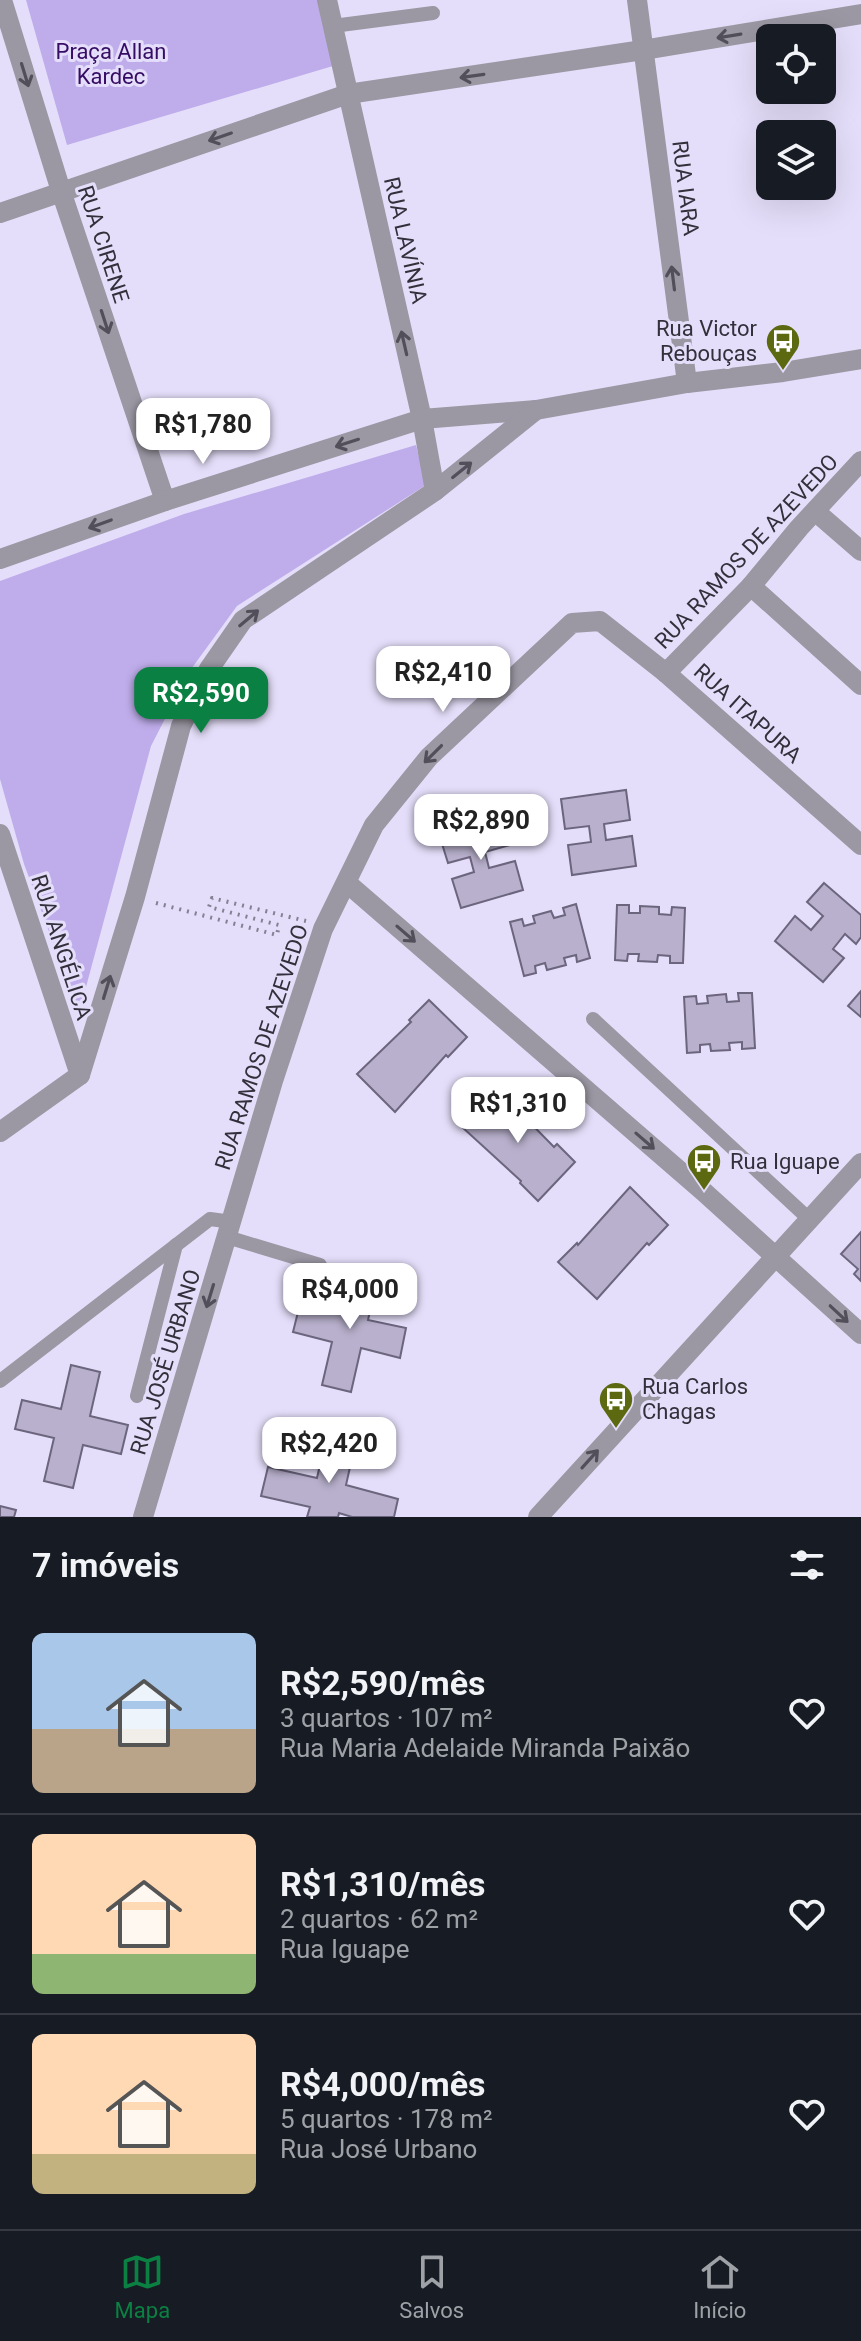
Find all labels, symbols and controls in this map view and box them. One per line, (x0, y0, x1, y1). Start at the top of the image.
map controls (756, 24, 836, 200)
button: locate (756, 24, 836, 104)
one-way arrow (717, 29, 742, 44)
park label: Praça Allan Kardec (56, 39, 166, 89)
one-way arrow (18, 61, 33, 87)
one-way arrow (460, 69, 485, 84)
button: layers (756, 120, 836, 200)
one-way arrow (208, 131, 233, 146)
street label: RUA IARA (667, 139, 704, 238)
street label: RUA LAVÍNIA (379, 174, 432, 306)
street label: RUA CIRENE (73, 182, 134, 306)
one-way arrow (665, 265, 680, 291)
one-way arrow (98, 309, 113, 334)
place label: Rua Victor Rebouças (656, 316, 758, 366)
bus stop icon: Rua Victor Rebouças (764, 322, 802, 372)
one-way arrow (396, 330, 411, 356)
pin: R$1,780 (129, 398, 277, 466)
text: R$1,780 (154, 409, 252, 439)
one-way arrow (335, 436, 360, 451)
street label: RUA RAMOS DE AZEVEDO (650, 449, 843, 654)
one-way arrow (451, 461, 472, 479)
one-way arrow (88, 518, 113, 533)
one-way arrow (238, 609, 258, 627)
pin: R$2,410 (369, 646, 517, 714)
text: R$2,410 (394, 657, 492, 687)
street label: RUA ITAPURA (689, 659, 807, 769)
pin: R$2,590 (127, 667, 275, 735)
text: R$2,590 (152, 678, 250, 708)
one-way arrow (424, 743, 444, 763)
pin: R$2,890 (407, 794, 555, 862)
text: R$2,890 (432, 805, 530, 835)
street label: RUA ANGÉLICA (26, 871, 97, 1024)
street label: RUA RAMOS DE AZEVEDO (210, 921, 313, 1173)
one-way arrow (395, 925, 415, 943)
one-way arrow (101, 975, 115, 1000)
pin: R$1,310 (444, 1077, 592, 1145)
text: R$1,310 (469, 1088, 567, 1118)
one-way arrow (634, 1132, 655, 1150)
bus stop icon: Rua Iguape (685, 1142, 723, 1192)
place label: Rua Iguape (730, 1149, 840, 1174)
pin: R$4,000 (276, 1263, 424, 1331)
street label: RUA JOSÉ URBANO (125, 1266, 206, 1458)
text: R$4,000 (301, 1274, 399, 1304)
one-way arrow (202, 1283, 217, 1309)
one-way arrow (829, 1304, 849, 1323)
place label: Rua Carlos Chagas (642, 1374, 748, 1424)
bus stop icon: Rua Carlos Chagas (597, 1380, 635, 1430)
pin: R$2,420 (255, 1417, 403, 1485)
text: R$2,420 (280, 1428, 378, 1458)
one-way arrow (581, 1450, 599, 1470)
icon: filters (785, 1543, 829, 1587)
text: 7 imóveis (32, 1545, 179, 1585)
text: R$2,590/mês (280, 1663, 486, 1703)
icon: home (96, 1665, 192, 1761)
icon: heart (785, 1691, 829, 1735)
text: 3 quartos · 107 m² (280, 1703, 493, 1733)
text: Rua Maria Adelaide Miranda Paixão (280, 1733, 690, 1763)
text: R$1,310/mês (280, 1864, 486, 1904)
icon: home (96, 1866, 192, 1962)
icon: heart (785, 1892, 829, 1936)
text: 2 quartos · 62 m² (280, 1904, 478, 1934)
text: Rua Iguape (280, 1934, 409, 1964)
text: R$4,000/mês (280, 2064, 486, 2104)
icon: home (96, 2066, 192, 2162)
icon: heart (785, 2092, 829, 2136)
text: 5 quartos · 178 m² (280, 2104, 493, 2134)
text: Rua José Urbano (280, 2134, 477, 2164)
tab: Mapa (115, 2250, 170, 2323)
tab: Salvos (399, 2250, 464, 2323)
tab: Início (693, 2250, 746, 2323)

